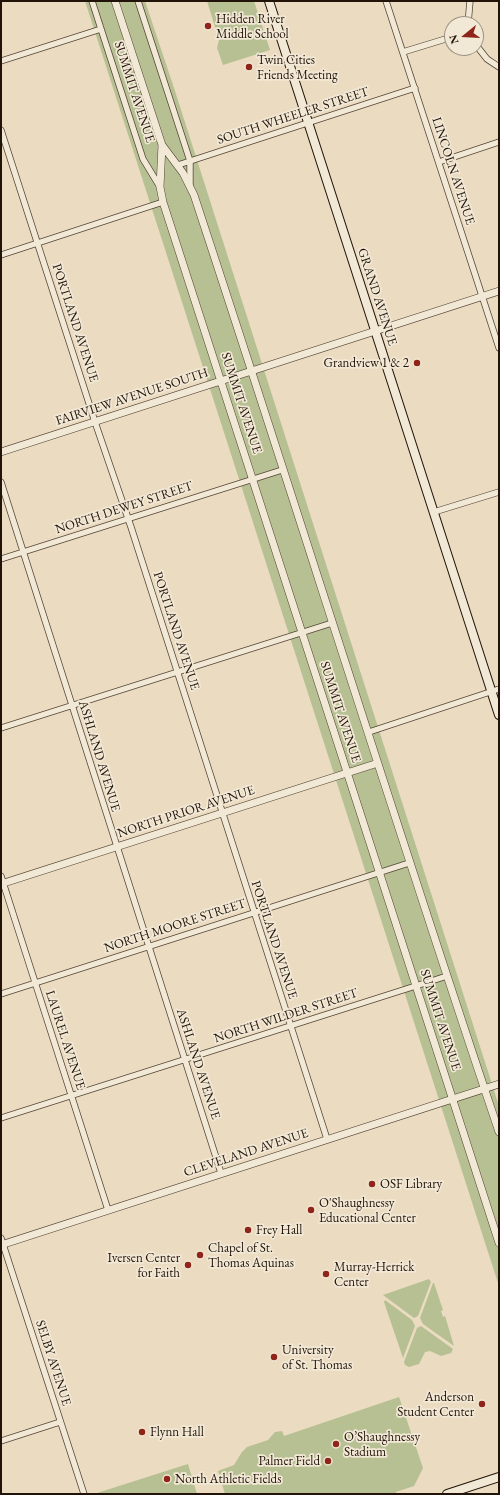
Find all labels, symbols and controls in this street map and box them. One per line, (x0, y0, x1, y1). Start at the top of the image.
place label: Hidden River Middle School (216, 11, 289, 42)
north arrow (444, 16, 484, 56)
marker: Hidden River Middle School (203, 21, 213, 31)
text: N (446, 33, 462, 46)
street label: SUMMIT AVENUE (110, 40, 158, 144)
place label: Twin Cities Friends Meeting (257, 52, 338, 83)
marker: Twin Cities Friends Meeting (244, 62, 254, 72)
street label: SOUTH WHEELER STREET (215, 84, 371, 148)
street label: LINCOLN AVENUE (428, 115, 478, 227)
street label: GRAND AVENUE (354, 246, 400, 348)
street label: PORTLAND AVENUE (48, 262, 102, 384)
street label: SUMMIT AVENUE (217, 351, 265, 455)
place label: Grandview 1 & 2 (324, 355, 409, 371)
marker: Grandview 1 & 2 (412, 358, 422, 368)
street label: FAIRVIEW AVENUE SOUTH (54, 365, 210, 429)
street label: NORTH DEWEY STREET (53, 478, 195, 538)
street label: PORTLAND AVENUE (149, 570, 203, 692)
street label: SUMMIT AVENUE (316, 660, 364, 764)
street label: ASHLAND AVENUE (75, 699, 123, 813)
street label: NORTH PRIOR AVENUE (116, 782, 256, 842)
street label: PORTLAND AVENUE (247, 879, 301, 1001)
street label: NORTH MOORE STREET (102, 896, 248, 956)
street label: SUMMIT AVENUE (416, 968, 464, 1072)
street label: NORTH WILDER STREET (212, 985, 360, 1047)
street label: LAUREL AVENUE (42, 988, 88, 1092)
street label: ASHLAND AVENUE (173, 1007, 223, 1121)
street label: CLEVELAND AVENUE (182, 1125, 310, 1181)
place label: OSF Library (380, 1176, 442, 1192)
marker: OSF Library (367, 1179, 377, 1189)
place label: O'Shaughnessy Educational Center (319, 1195, 416, 1226)
marker: O'Shaughnessy Educational Center (306, 1205, 316, 1215)
place label: Frey Hall (256, 1222, 302, 1238)
marker: Frey Hall (243, 1225, 253, 1235)
place label: Chapel of St. Thomas Aquinas (208, 1240, 294, 1271)
place label: Iversen Center for Faith (107, 1250, 180, 1281)
marker: Chapel of St. Thomas Aquinas (195, 1250, 205, 1260)
place label: Murray-Herrick Center (334, 1259, 414, 1290)
marker: Iversen Center for Faith (183, 1260, 193, 1270)
marker: Murray-Herrick Center (321, 1269, 331, 1279)
street label: SELBY AVENUE (32, 1318, 74, 1408)
place label: University of St. Thomas (282, 1342, 352, 1373)
marker: University of St. Thomas (269, 1352, 279, 1362)
place label: Anderson Student Center (397, 1389, 474, 1420)
marker: Anderson Student Center (477, 1399, 487, 1409)
place label: Flynn Hall (150, 1424, 204, 1440)
marker: Flynn Hall (137, 1427, 147, 1437)
place label: O’Shaughnessy Stadium (344, 1429, 420, 1460)
marker: O’Shaughnessy Stadium (331, 1439, 341, 1449)
place label: Palmer Field (258, 1453, 320, 1469)
marker: Palmer Field (323, 1456, 333, 1466)
place label: North Athletic Fields (175, 1471, 281, 1487)
marker: North Athletic Fields (162, 1474, 172, 1484)

